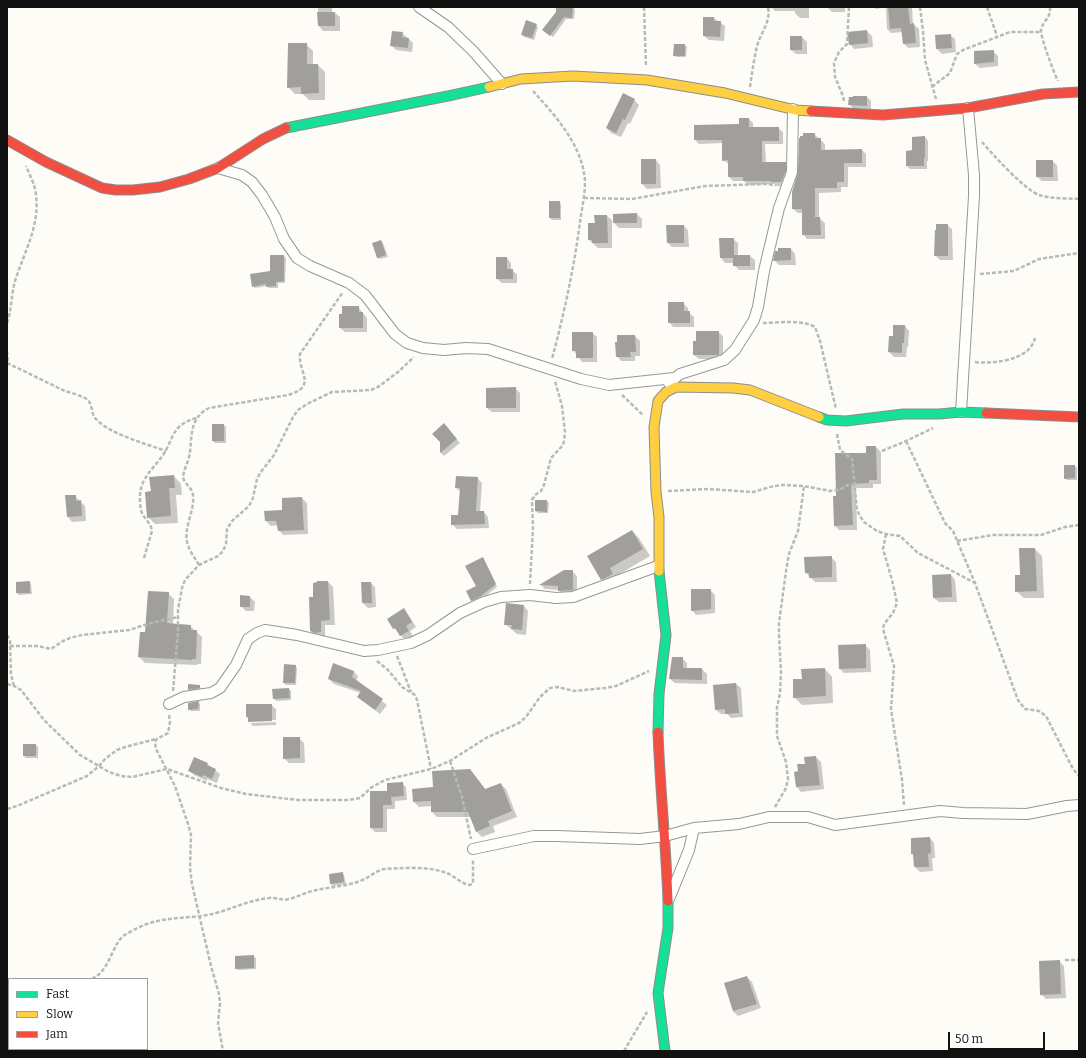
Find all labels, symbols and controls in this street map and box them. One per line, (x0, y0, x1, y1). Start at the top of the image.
legend (8, 978, 148, 1050)
text: Fast (46, 987, 69, 1001)
text: Slow (46, 1007, 73, 1021)
scale bar (950, 1024, 1047, 1050)
text: Jam (46, 1027, 68, 1041)
text: 50 m (955, 1032, 983, 1046)

